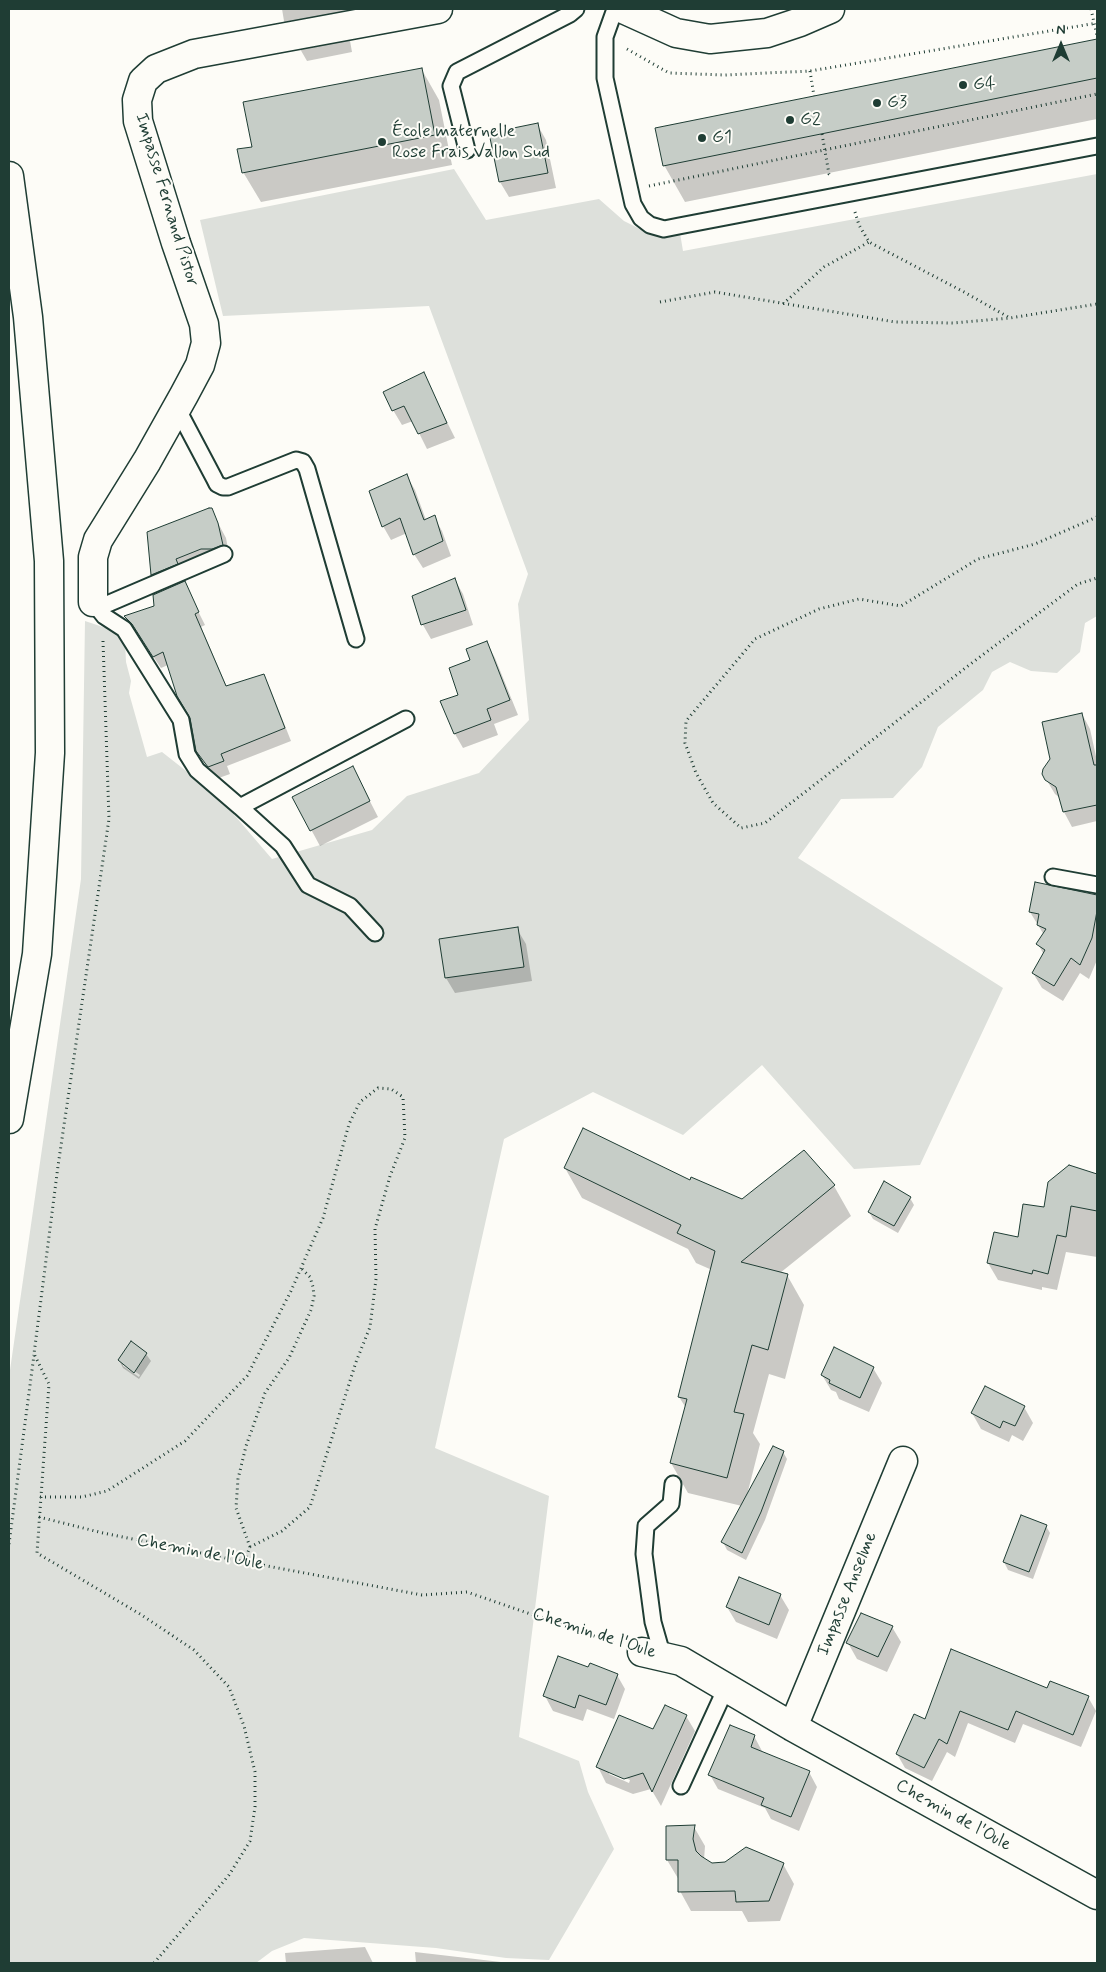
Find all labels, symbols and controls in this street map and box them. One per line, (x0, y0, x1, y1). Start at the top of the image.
north arrow (1036, 20, 1086, 70)
text: N (1056, 21, 1066, 39)
place label: G4 (973, 74, 995, 96)
marker: G4 (957, 79, 969, 91)
place label: G3 (887, 92, 907, 114)
marker: G3 (871, 97, 883, 109)
place label: G2 (800, 109, 821, 131)
street label: Impasse Fernand Pistor (129, 111, 203, 289)
marker: G2 (784, 114, 796, 126)
place label: École maternelle Rose Frais Vallon Sud (392, 121, 550, 163)
place label: G1 (712, 127, 732, 149)
marker: G1 (696, 132, 708, 144)
marker: École maternelle Rose Frais Vallon Sud (376, 136, 388, 148)
street label: Impasse Anselme (813, 1529, 883, 1659)
street label: Chemin de l'Oule (135, 1530, 265, 1576)
street label: Chemin de l'Oule (529, 1604, 659, 1664)
street label: Chemin de l'Oule (891, 1775, 1015, 1857)

